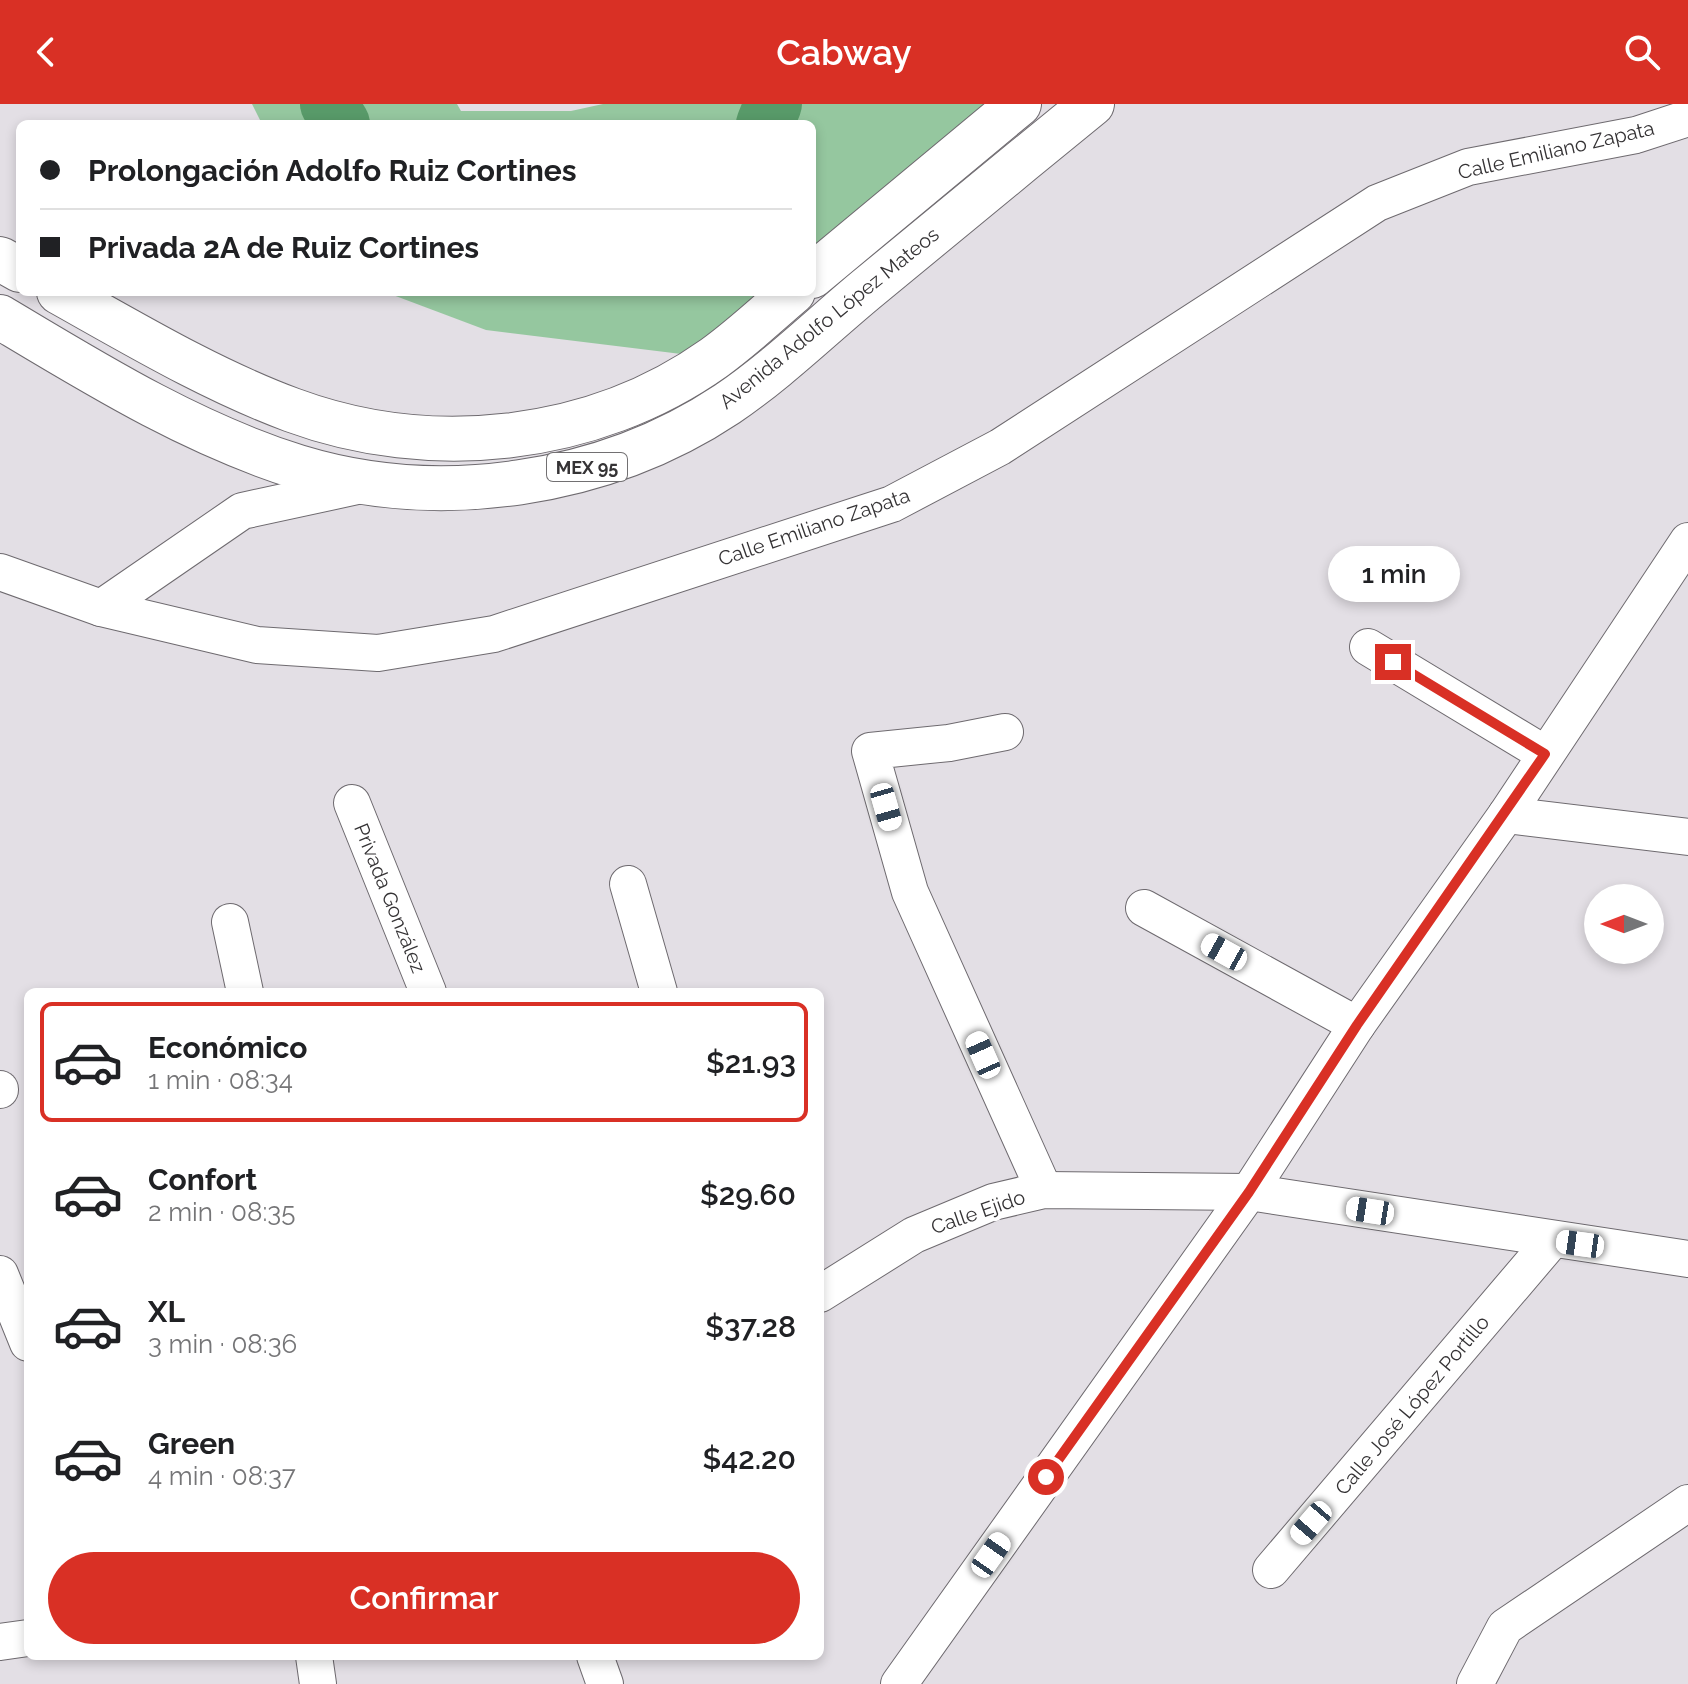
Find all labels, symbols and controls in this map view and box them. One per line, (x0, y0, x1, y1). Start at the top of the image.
icon: back (24, 30, 68, 74)
icon: search (1620, 30, 1664, 74)
text: Cabway (776, 31, 912, 73)
street label: Calle Emiliano Zapata (1455, 116, 1657, 184)
text: Prolongación Adolfo Ruiz Cortines (88, 153, 577, 188)
street label: Avenida Adolfo López Mateos (714, 222, 944, 414)
text: Privada 2A de Ruiz Cortines (88, 230, 479, 265)
road number: MEX 95 (547, 453, 627, 481)
street label: Calle Emiliano Zapata (715, 483, 913, 571)
callout: 1 min (1327, 546, 1459, 602)
text: 1 min (1362, 559, 1426, 589)
route end (1375, 644, 1411, 680)
car (868, 781, 904, 833)
street label: Privada González (349, 820, 431, 976)
north arrow (1584, 884, 1664, 964)
map controls (1584, 884, 1664, 964)
car (1197, 930, 1251, 974)
icon: car (52, 1026, 124, 1098)
car (962, 1028, 1004, 1082)
text: Económico (148, 1030, 308, 1065)
text: $21.93 (706, 1045, 796, 1080)
text: 1 min · 08:34 (148, 1065, 293, 1095)
icon: car (52, 1158, 124, 1230)
text: Confort (148, 1162, 257, 1197)
text: $29.60 (700, 1177, 796, 1212)
street label: Calle Ejido (928, 1185, 1028, 1239)
car (1344, 1195, 1396, 1227)
text: 2 min · 08:35 (148, 1197, 295, 1227)
car (1555, 1229, 1605, 1259)
icon: car (52, 1290, 124, 1362)
text: XL (148, 1294, 185, 1329)
text: $37.28 (705, 1309, 796, 1344)
street label: Calle José López Portillo (1330, 1310, 1494, 1500)
text: 3 min · 08:36 (148, 1329, 297, 1359)
icon: car (52, 1422, 124, 1494)
text: Green (148, 1426, 235, 1461)
text: $42.20 (702, 1441, 796, 1476)
route start (1028, 1459, 1064, 1495)
text: 4 min · 08:37 (148, 1461, 296, 1491)
car (1286, 1497, 1336, 1549)
car (967, 1528, 1015, 1582)
button: Confirmar (48, 1552, 800, 1644)

